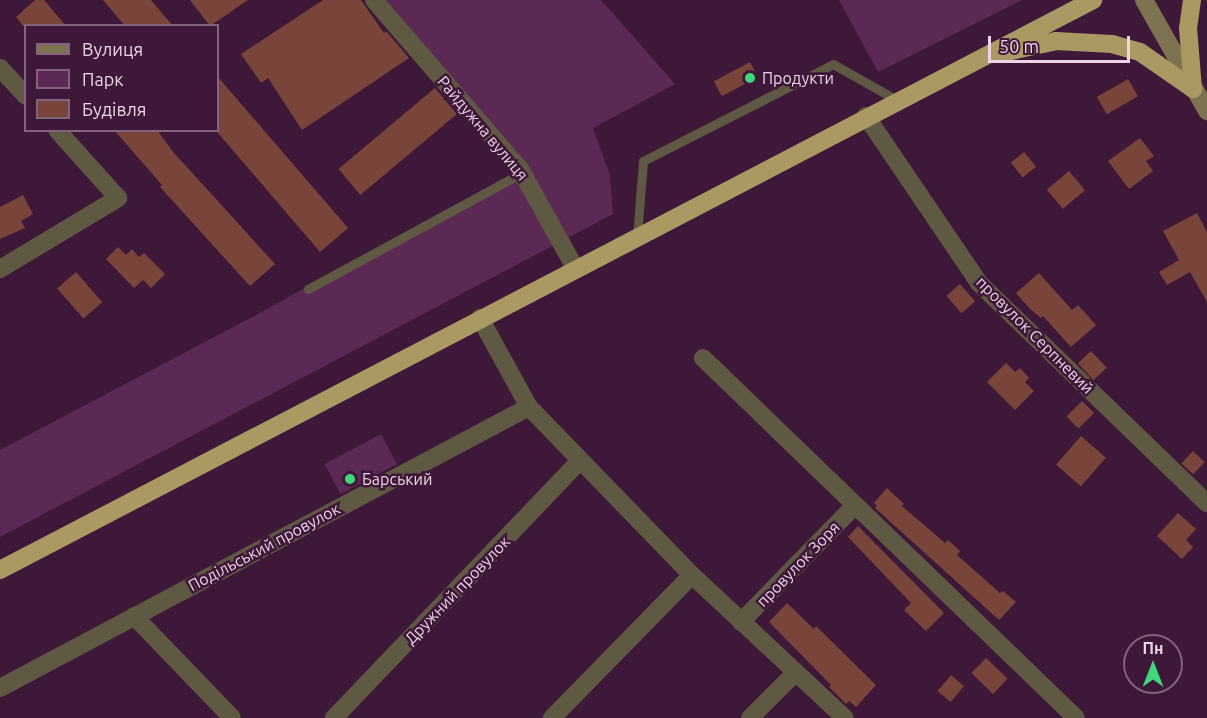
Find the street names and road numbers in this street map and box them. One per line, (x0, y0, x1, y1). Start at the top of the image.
street label: Райдужна вулиця (434, 72, 532, 184)
street label: провулок Серпневий (972, 272, 1098, 398)
street label: Подільський провулок (185, 499, 343, 595)
street label: провулок Зоря (753, 517, 843, 611)
street label: Дружний провулок (400, 532, 514, 648)

